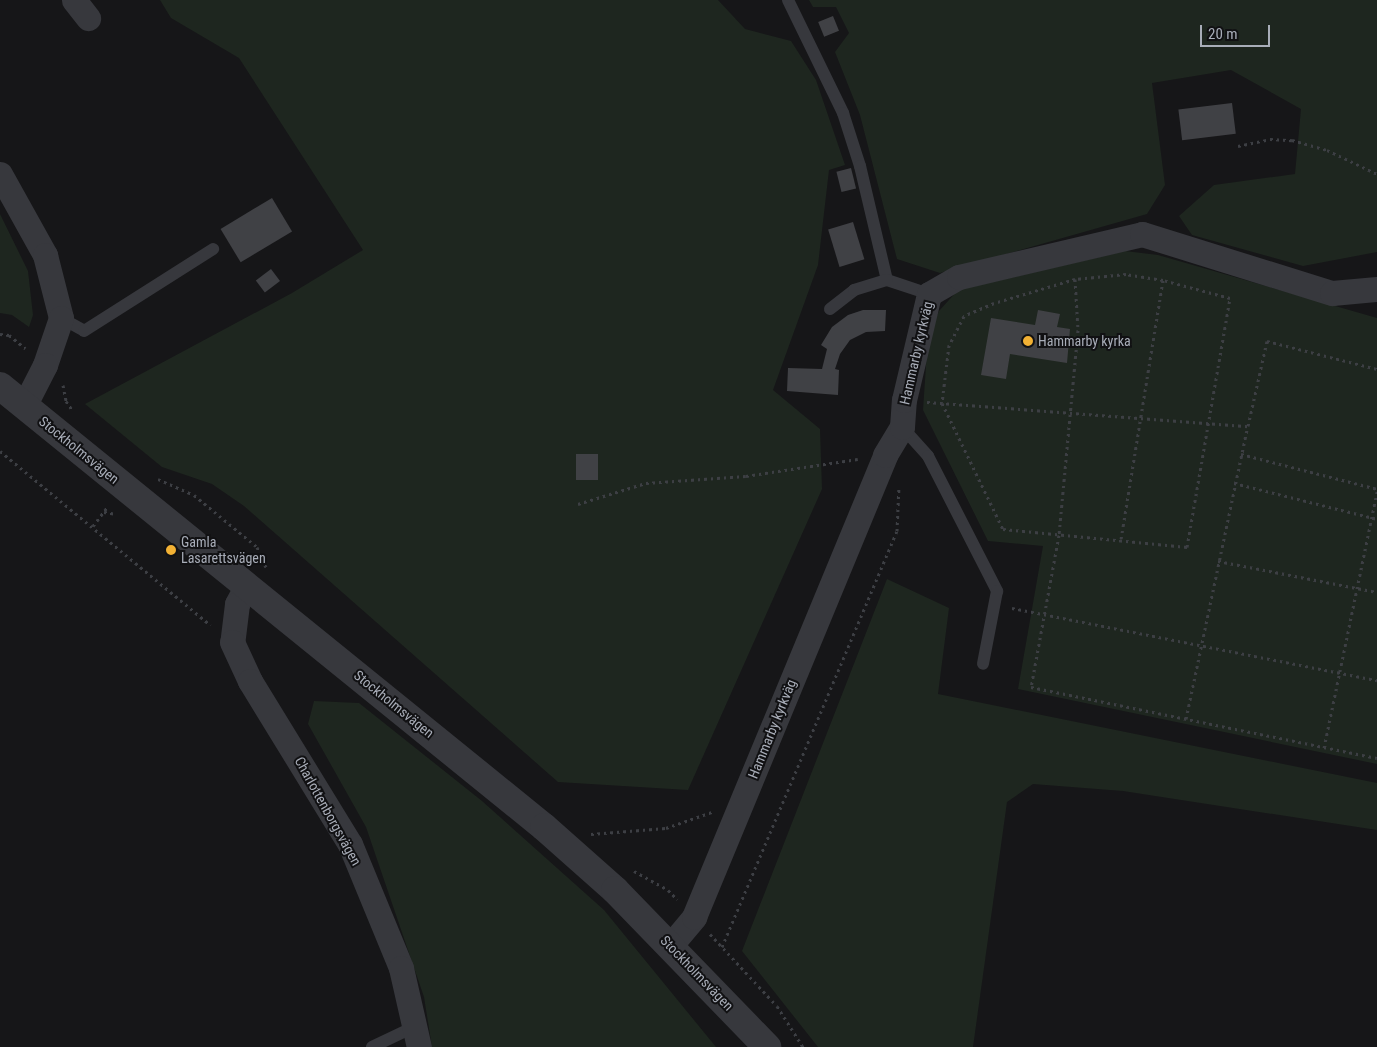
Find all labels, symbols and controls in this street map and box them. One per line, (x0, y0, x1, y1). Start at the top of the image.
scale bar (1202, 15, 1272, 47)
text: 20 m (1208, 25, 1238, 43)
street label: Hammarby kyrkväg (896, 300, 936, 406)
place label: Hammarby kyrka (1038, 333, 1131, 349)
marker: Hammarby kyrka (1022, 335, 1034, 347)
street label: Stockholmsvägen (36, 413, 122, 487)
place label: Gamla Lasarettsvägen (181, 534, 266, 566)
marker: Gamla Lasarettsvägen (165, 544, 177, 556)
street label: Stockholmsvägen (351, 667, 437, 741)
street label: Hammarby kyrkväg (744, 677, 800, 781)
street label: Charlottenborgsvägen (291, 754, 365, 868)
street label: Stockholmsvägen (657, 932, 737, 1014)

